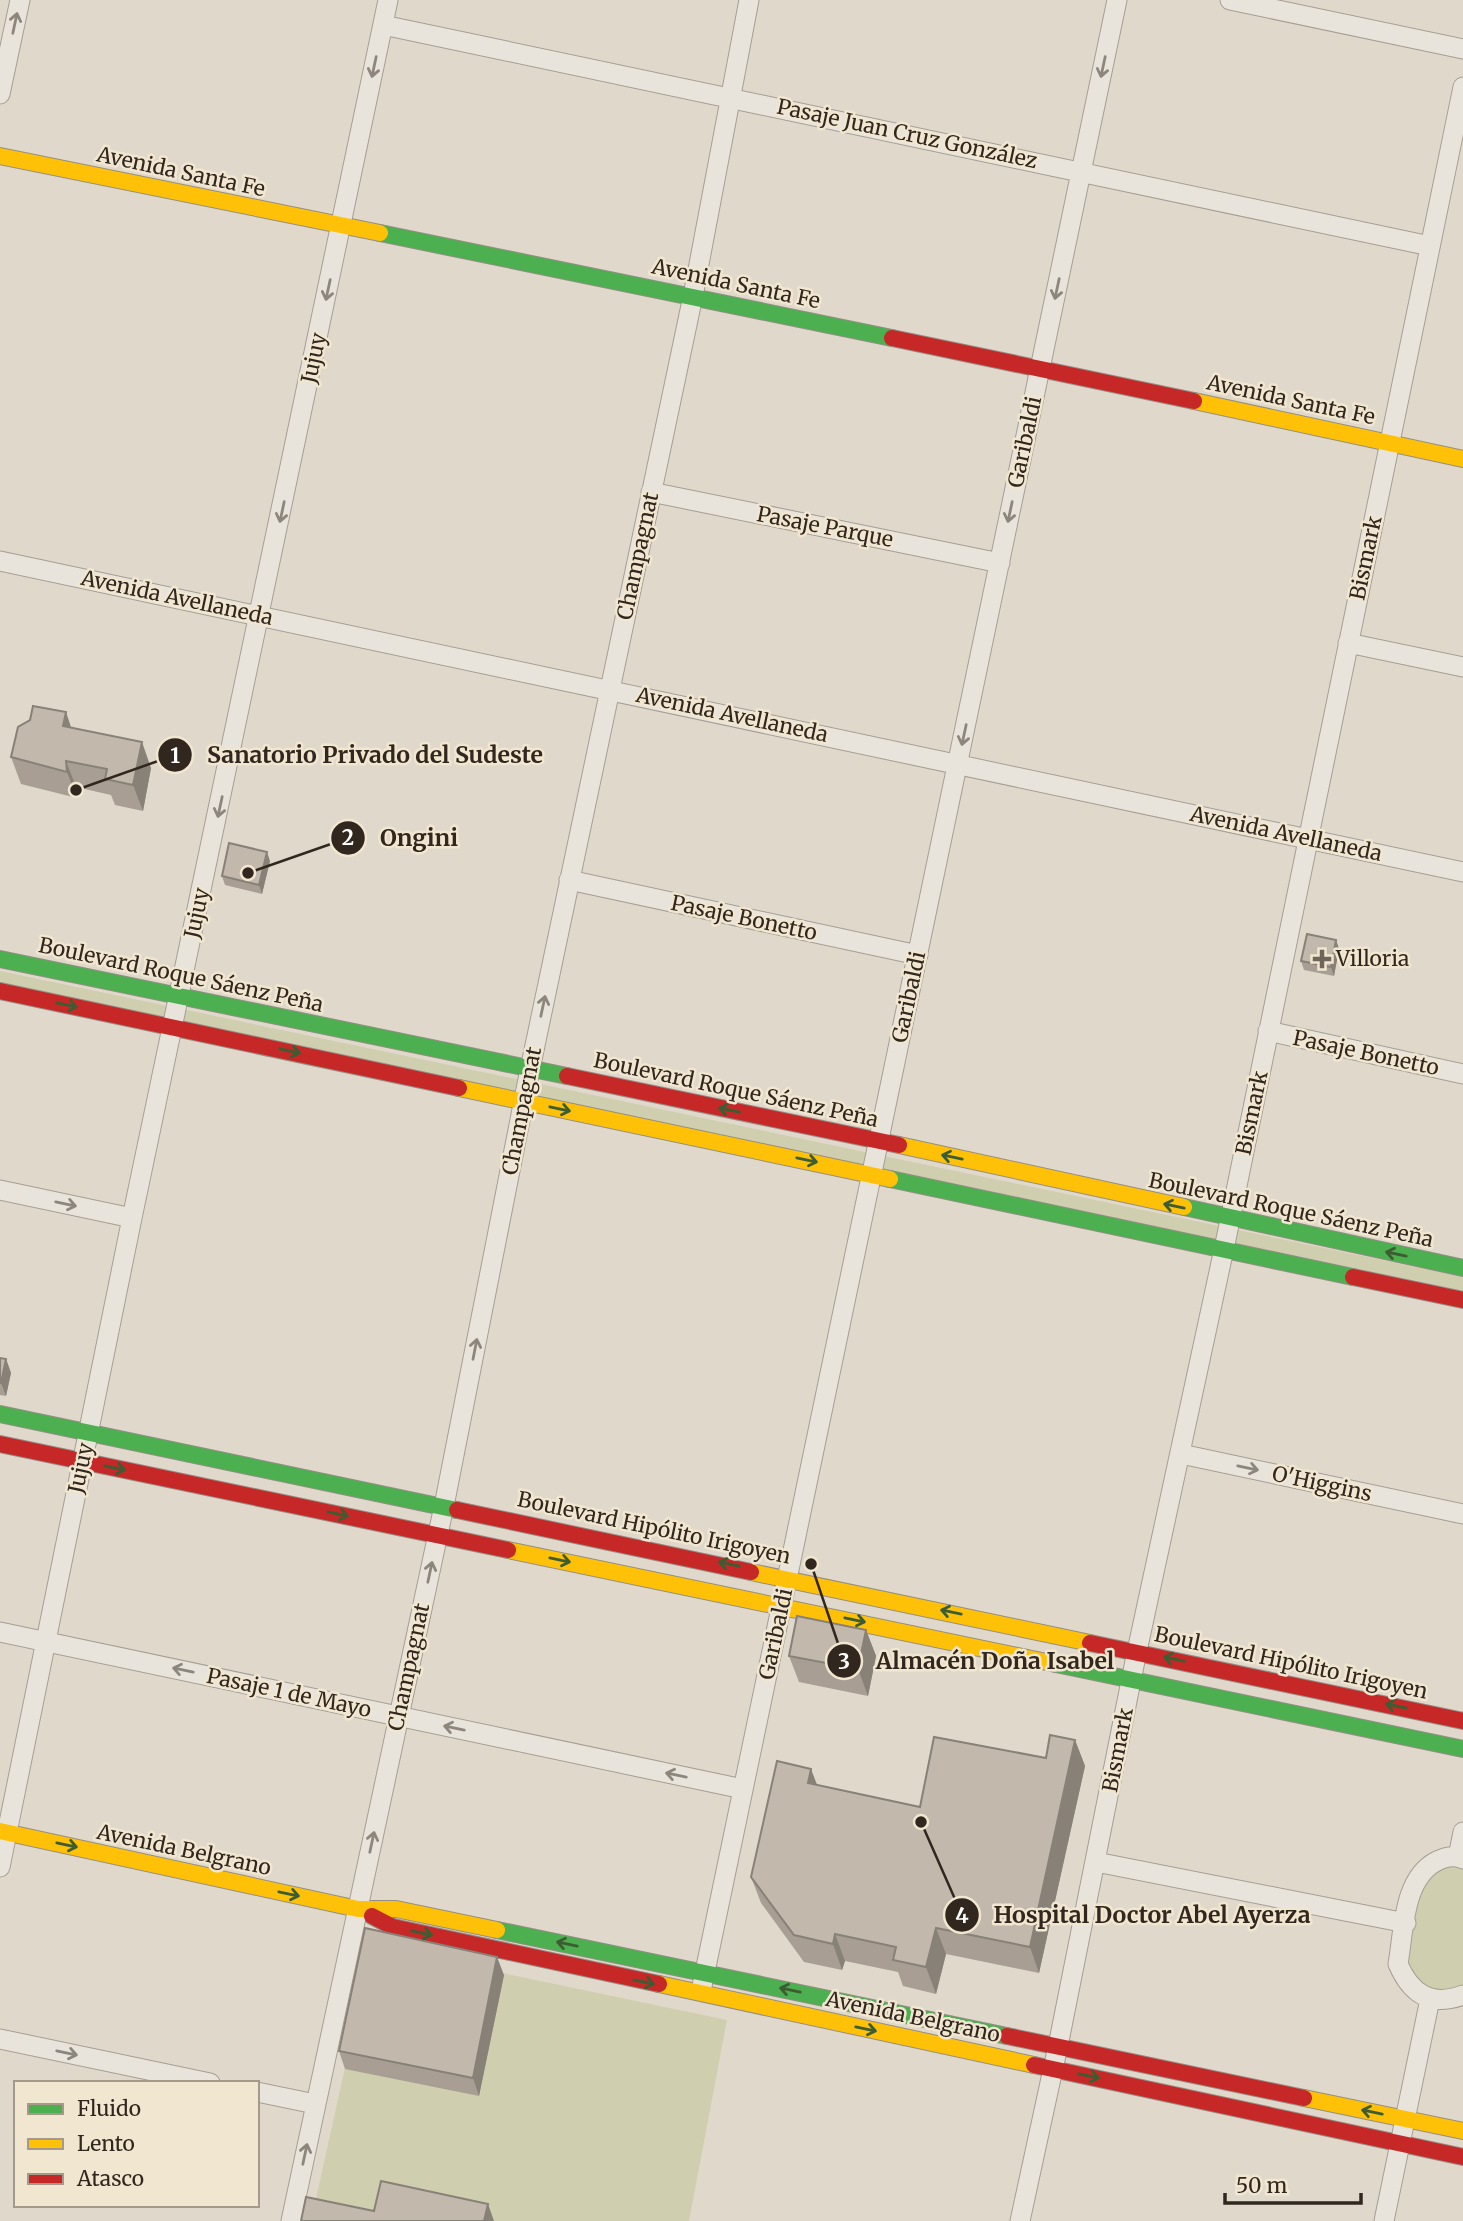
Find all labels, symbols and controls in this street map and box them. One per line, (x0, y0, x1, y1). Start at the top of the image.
one-way arrow (9, 12, 23, 35)
one-way arrow (367, 55, 381, 78)
one-way arrow (1096, 55, 1110, 78)
street label: Pasaje Juan Cruz González (775, 93, 1040, 174)
street label: Avenida Santa Fe (94, 140, 268, 203)
street label: Avenida Santa Fe (649, 252, 823, 315)
one-way arrow (1049, 277, 1063, 300)
one-way arrow (321, 278, 335, 301)
street label: Jujuy (295, 329, 332, 387)
street label: Avenida Santa Fe (1204, 368, 1378, 431)
street label: Garibaldi (1002, 394, 1047, 490)
street label: Champagnat (611, 490, 664, 622)
one-way arrow (274, 500, 288, 523)
street label: Pasaje Parque (755, 500, 896, 553)
one-way arrow (1003, 500, 1017, 523)
street label: Bismark (1343, 513, 1388, 602)
street label: Avenida Avellaneda (78, 564, 276, 631)
street label: Avenida Avellaneda (633, 681, 831, 748)
one-way arrow (956, 723, 970, 746)
callout: Sanatorio Privado del Sudeste (158, 733, 557, 777)
text: Sanatorio Privado del Sudeste (207, 740, 543, 769)
text: 1 (170, 742, 180, 769)
one-way arrow (212, 795, 226, 818)
street label: Avenida Avellaneda (1187, 800, 1385, 867)
callout: Ongini (331, 816, 472, 860)
text: Ongini (380, 823, 458, 852)
text: 2 (342, 824, 354, 851)
street label: Jujuy (178, 884, 215, 942)
street label: Pasaje Bonetto (669, 889, 820, 946)
street label: Boulevard Roque Sáenz Peña (36, 931, 326, 1018)
place label: Villoria (1335, 945, 1409, 972)
street label: Garibaldi (886, 949, 931, 1045)
marker: Villoria (1314, 951, 1330, 967)
one-way arrow (537, 995, 551, 1018)
one-way arrow (55, 998, 78, 1012)
street label: Pasaje Bonetto (1291, 1024, 1442, 1081)
one-way arrow (278, 1045, 301, 1059)
street label: Champagnat (496, 1045, 547, 1177)
street label: Boulevard Roque Sáenz Peña (591, 1046, 881, 1133)
street label: Bismark (1229, 1068, 1274, 1157)
one-way arrow (718, 1102, 741, 1116)
one-way arrow (548, 1103, 571, 1117)
one-way arrow (941, 1150, 964, 1163)
one-way arrow (795, 1154, 818, 1168)
street label: Boulevard Roque Sáenz Peña (1146, 1166, 1436, 1253)
one-way arrow (54, 1198, 77, 1212)
one-way arrow (1163, 1198, 1186, 1212)
one-way arrow (1385, 1247, 1408, 1260)
one-way arrow (468, 1338, 482, 1361)
street label: Jujuy (62, 1439, 99, 1497)
street label: O'Higgins (1270, 1460, 1374, 1507)
one-way arrow (103, 1461, 126, 1475)
one-way arrow (1236, 1462, 1259, 1475)
street label: Boulevard Hipólito Irigoyen (515, 1485, 793, 1570)
one-way arrow (326, 1509, 348, 1522)
one-way arrow (548, 1554, 571, 1568)
one-way arrow (718, 1557, 741, 1571)
one-way arrow (423, 1561, 437, 1584)
street label: Garibaldi (753, 1586, 798, 1682)
street label: Champagnat (382, 1601, 435, 1733)
one-way arrow (940, 1604, 963, 1618)
one-way arrow (843, 1614, 866, 1628)
street label: Boulevard Hipólito Irigoyen (1152, 1620, 1430, 1705)
callout: Almacén Doña Isabel (827, 1639, 1128, 1683)
text: Almacén Doña Isabel (875, 1646, 1115, 1675)
text: 3 (838, 1648, 850, 1675)
one-way arrow (1163, 1652, 1186, 1666)
street label: Pasaje 1 de Mayo (204, 1662, 374, 1723)
one-way arrow (172, 1663, 195, 1677)
one-way arrow (1385, 1699, 1408, 1713)
street label: Bismark (1096, 1705, 1139, 1794)
one-way arrow (443, 1720, 466, 1734)
one-way arrow (666, 1767, 688, 1780)
street label: Avenida Belgrano (94, 1818, 274, 1881)
one-way arrow (366, 1831, 380, 1854)
one-way arrow (55, 1839, 78, 1853)
one-way arrow (277, 1888, 300, 1901)
callout: Hospital Doctor Abel Ayerza (945, 1893, 1325, 1937)
text: Hospital Doctor Abel Ayerza (993, 1900, 1311, 1929)
text: 4 (955, 1902, 969, 1929)
one-way arrow (410, 1927, 433, 1941)
one-way arrow (556, 1936, 579, 1950)
one-way arrow (632, 1975, 655, 1989)
one-way arrow (779, 1982, 802, 1996)
street label: Avenida Belgrano (823, 1985, 1003, 2048)
one-way arrow (854, 2022, 877, 2036)
one-way arrow (55, 2047, 78, 2061)
one-way arrow (1077, 2069, 1100, 2083)
legend (14, 2081, 259, 2207)
text: Fluido (77, 2095, 141, 2122)
one-way arrow (1361, 2104, 1384, 2118)
text: Lento (77, 2130, 135, 2157)
one-way arrow (299, 2143, 313, 2166)
scale bar (1225, 2162, 1362, 2206)
text: Atasco (76, 2165, 144, 2192)
text: 50 m (1236, 2172, 1287, 2199)

